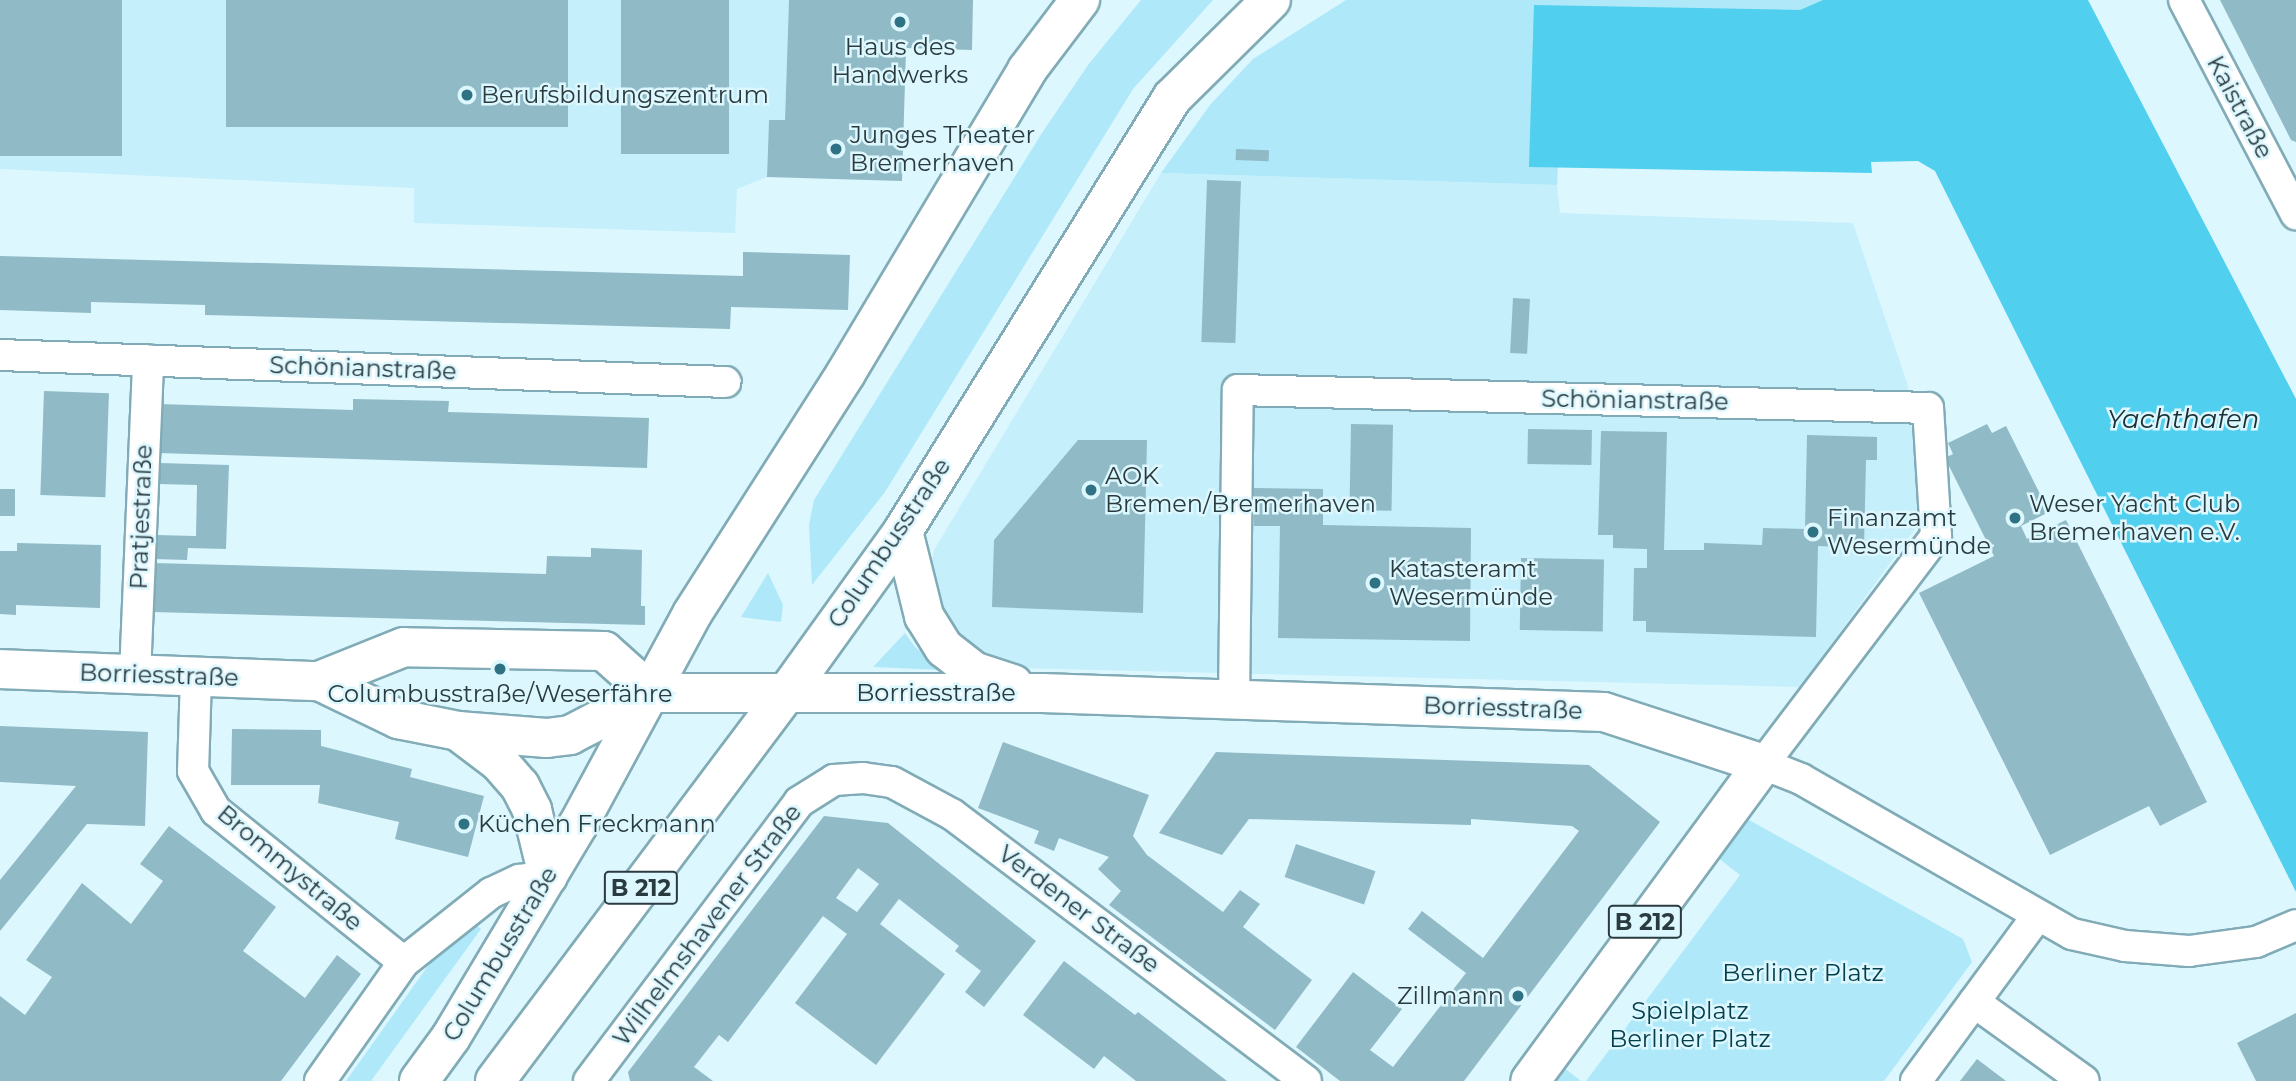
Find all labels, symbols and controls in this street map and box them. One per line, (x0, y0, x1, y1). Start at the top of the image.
marker: Haus des Handwerks (892, 14, 908, 30)
place label: Haus des Handwerks (832, 33, 968, 89)
street label: Kaistraße (2201, 51, 2279, 163)
place label: Berufsbildungszentrum (481, 81, 769, 109)
marker: Berufsbildungszentrum (459, 87, 475, 103)
place label: Junges Theater Bremerhaven (850, 121, 1035, 177)
marker: Junges Theater Bremerhaven (828, 141, 844, 157)
street label: Schönianstraße (269, 350, 457, 386)
street label: Schönianstraße (1541, 384, 1729, 416)
water label: Yachthafen (2107, 404, 2259, 436)
street label: Pratjestraße (124, 444, 158, 590)
street label: Columbusstraße (822, 453, 956, 633)
place label: AOK Bremen/Bremerhaven (1105, 462, 1376, 518)
marker: AOK Bremen/Bremerhaven (1083, 482, 1099, 498)
place label: Weser Yacht Club Bremerhaven e.V. (2029, 490, 2240, 546)
place label: Finanzamt Wesermünde (1827, 504, 1991, 560)
marker: Weser Yacht Club Bremerhaven e.V. (2007, 510, 2023, 526)
marker: Finanzamt Wesermünde (1805, 524, 1821, 540)
place label: Katasteramt Wesermünde (1389, 555, 1553, 611)
marker: Katasteramt Wesermünde (1367, 575, 1383, 591)
street label: Borriesstraße (79, 658, 239, 692)
marker: Columbusstraße/Weserfähre (492, 661, 508, 677)
street label: Borriesstraße (856, 679, 1016, 707)
place label: Columbusstraße/Weserfähre (328, 680, 672, 708)
street label: Borriesstraße (1423, 691, 1583, 725)
street label: Wilhelmshavener Straße (607, 798, 807, 1052)
street label: Brommystraße (212, 799, 368, 937)
place label: Küchen Freckmann (478, 810, 716, 838)
marker: Küchen Freckmann (456, 816, 472, 832)
street label: Verdener Straße (993, 839, 1165, 979)
street label: Columbusstraße (437, 862, 563, 1046)
road number: B 212 (602, 868, 680, 908)
road number: B 212 (1606, 903, 1684, 942)
park label: Berliner Platz (1722, 959, 1884, 987)
place label: Zillmann (1397, 982, 1504, 1010)
marker: Zillmann (1510, 988, 1526, 1004)
park label: Spielplatz Berliner Platz (1609, 997, 1771, 1053)

